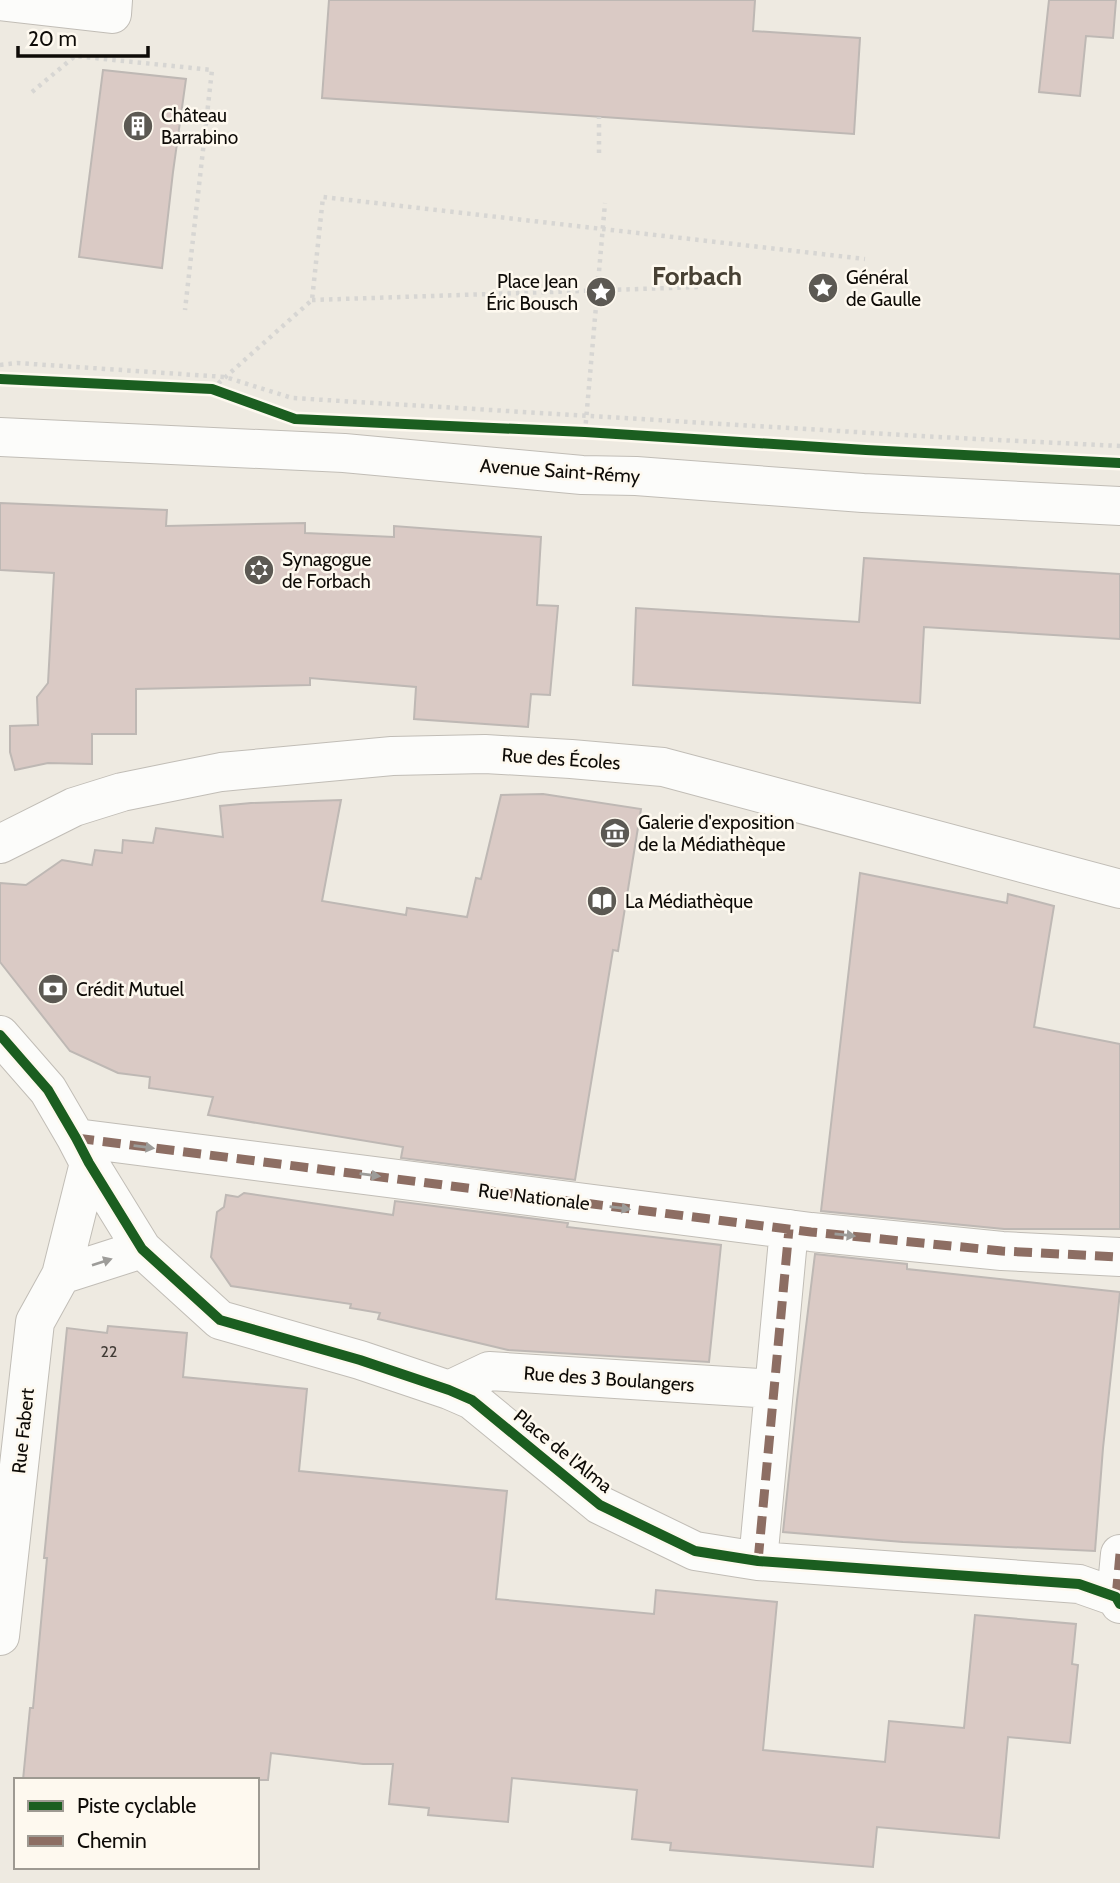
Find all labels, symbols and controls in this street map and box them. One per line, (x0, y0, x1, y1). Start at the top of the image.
scale bar (18, 14, 147, 58)
text: 20 m (28, 26, 77, 51)
place label: Château Barrabino (161, 104, 238, 149)
building icon: Château Barrabino (121, 109, 155, 143)
district label: Forbach (652, 260, 742, 292)
place label: Général de Gaulle (846, 266, 921, 311)
place label: Place Jean Éric Bousch (486, 270, 578, 315)
place icon: Général de Gaulle (806, 271, 840, 305)
place icon: Place Jean Éric Bousch (584, 275, 618, 309)
street label: Avenue Saint-Rémy (479, 454, 641, 488)
place label: Synagogue de Forbach (282, 548, 371, 593)
synagogue icon: Synagogue de Forbach (242, 553, 276, 587)
street label: Rue des Écoles (501, 742, 621, 775)
place label: Galerie d'exposition de la Médiathèque (638, 811, 795, 856)
museum icon: Galerie d'exposition de la Médiathèque (598, 816, 632, 850)
library icon: La Médiathèque (585, 884, 619, 918)
place label: La Médiathèque (625, 890, 753, 913)
bank icon: Crédit Mutuel (36, 972, 70, 1006)
place label: Crédit Mutuel (76, 978, 185, 1001)
one-way arrow (133, 1141, 155, 1152)
one-way arrow (359, 1170, 381, 1181)
street label: Rue Nationale (477, 1179, 591, 1215)
one-way arrow (609, 1202, 631, 1213)
one-way arrow (835, 1230, 857, 1241)
one-way arrow (92, 1256, 113, 1267)
house number: 22 (101, 1342, 117, 1361)
street label: Rue des 3 Boulangers (523, 1362, 695, 1396)
street label: Rue Fabert (7, 1387, 39, 1475)
street label: Place de l'Alma (509, 1404, 617, 1498)
legend (14, 1778, 259, 1869)
text: Piste cyclable (77, 1793, 197, 1818)
text: Chemin (77, 1828, 147, 1853)

